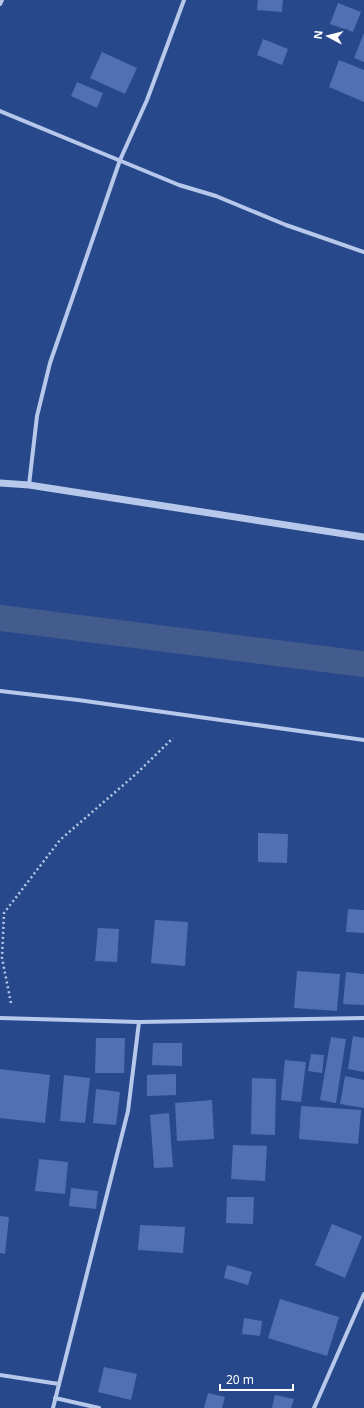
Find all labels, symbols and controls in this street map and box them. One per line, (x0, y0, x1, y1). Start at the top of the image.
north arrow (308, 16, 348, 56)
text: N (310, 29, 326, 40)
scale bar (220, 1366, 293, 1392)
text: 20 m (226, 1371, 254, 1388)

